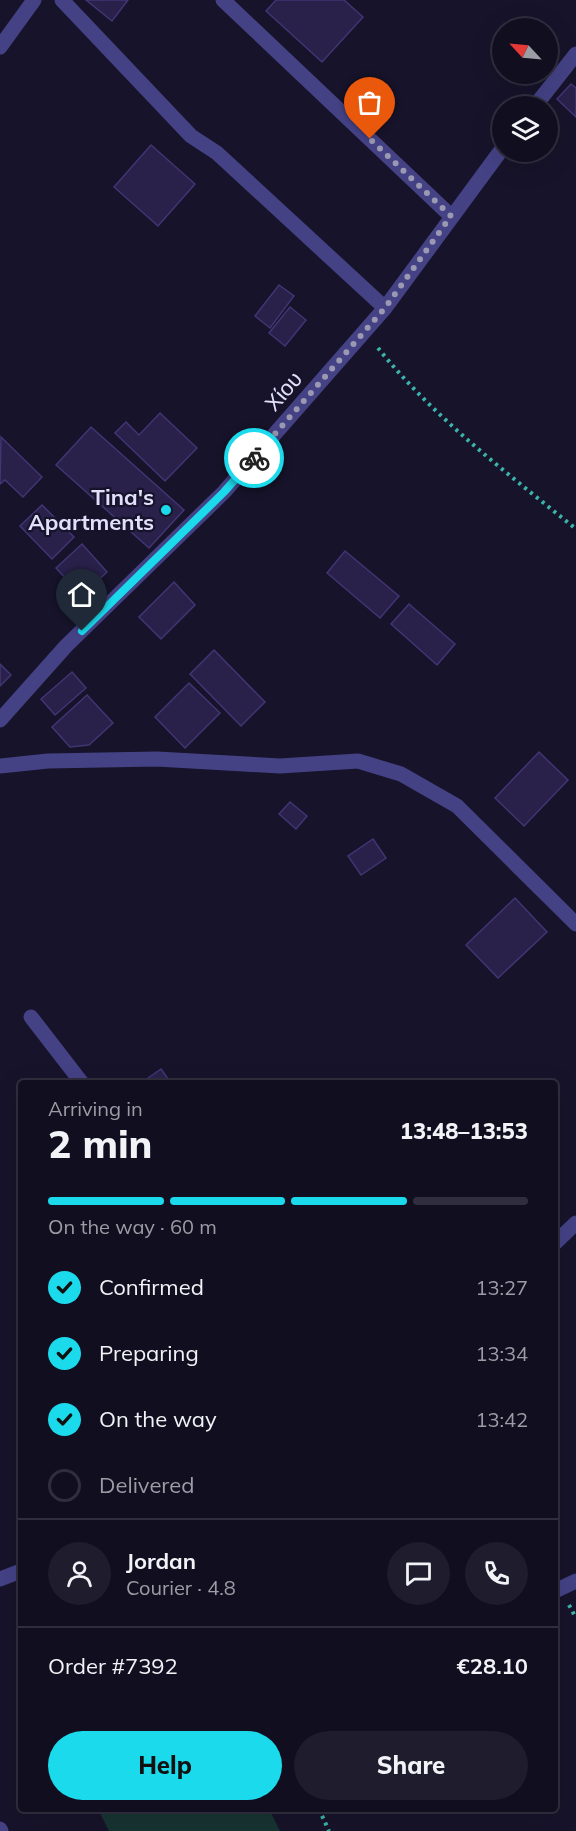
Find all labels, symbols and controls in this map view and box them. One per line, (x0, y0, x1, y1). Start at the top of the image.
north arrow (492, 18, 558, 84)
map controls (492, 18, 558, 162)
pin (344, 77, 395, 139)
icon: bag (353, 86, 386, 119)
button: layers (492, 96, 558, 162)
street label: Χίου (258, 365, 308, 417)
courier (224, 428, 284, 488)
icon: bike (238, 442, 271, 475)
place label: Tina's Apartments (28, 483, 154, 536)
marker: Tina's Apartments (159, 503, 173, 517)
pin (56, 569, 107, 631)
icon: home (65, 578, 98, 611)
text: Arriving in (48, 1096, 143, 1121)
text: 13:48–13:53 (400, 1117, 528, 1145)
text: 2 min (48, 1119, 153, 1168)
text: On the way · 60 m (48, 1214, 217, 1239)
icon: check (48, 1271, 81, 1304)
text: Confirmed (99, 1273, 204, 1301)
text: 13:27 (475, 1275, 528, 1300)
icon: check (48, 1337, 81, 1370)
text: Preparing (99, 1339, 199, 1367)
text: 13:34 (475, 1341, 528, 1366)
icon: check (48, 1403, 81, 1436)
text: On the way (99, 1405, 217, 1433)
text: 13:42 (475, 1407, 528, 1432)
text: Delivered (99, 1471, 194, 1499)
button: person (48, 1542, 111, 1605)
button: chat (387, 1542, 450, 1605)
button: phone (465, 1542, 528, 1605)
text: Jordan (126, 1547, 196, 1575)
text: Courier · 4.8 (126, 1575, 236, 1600)
text: Order #7392 (48, 1652, 178, 1680)
text: €28.10 (457, 1652, 528, 1680)
button: Help (48, 1731, 282, 1800)
button: Share (294, 1731, 528, 1800)

